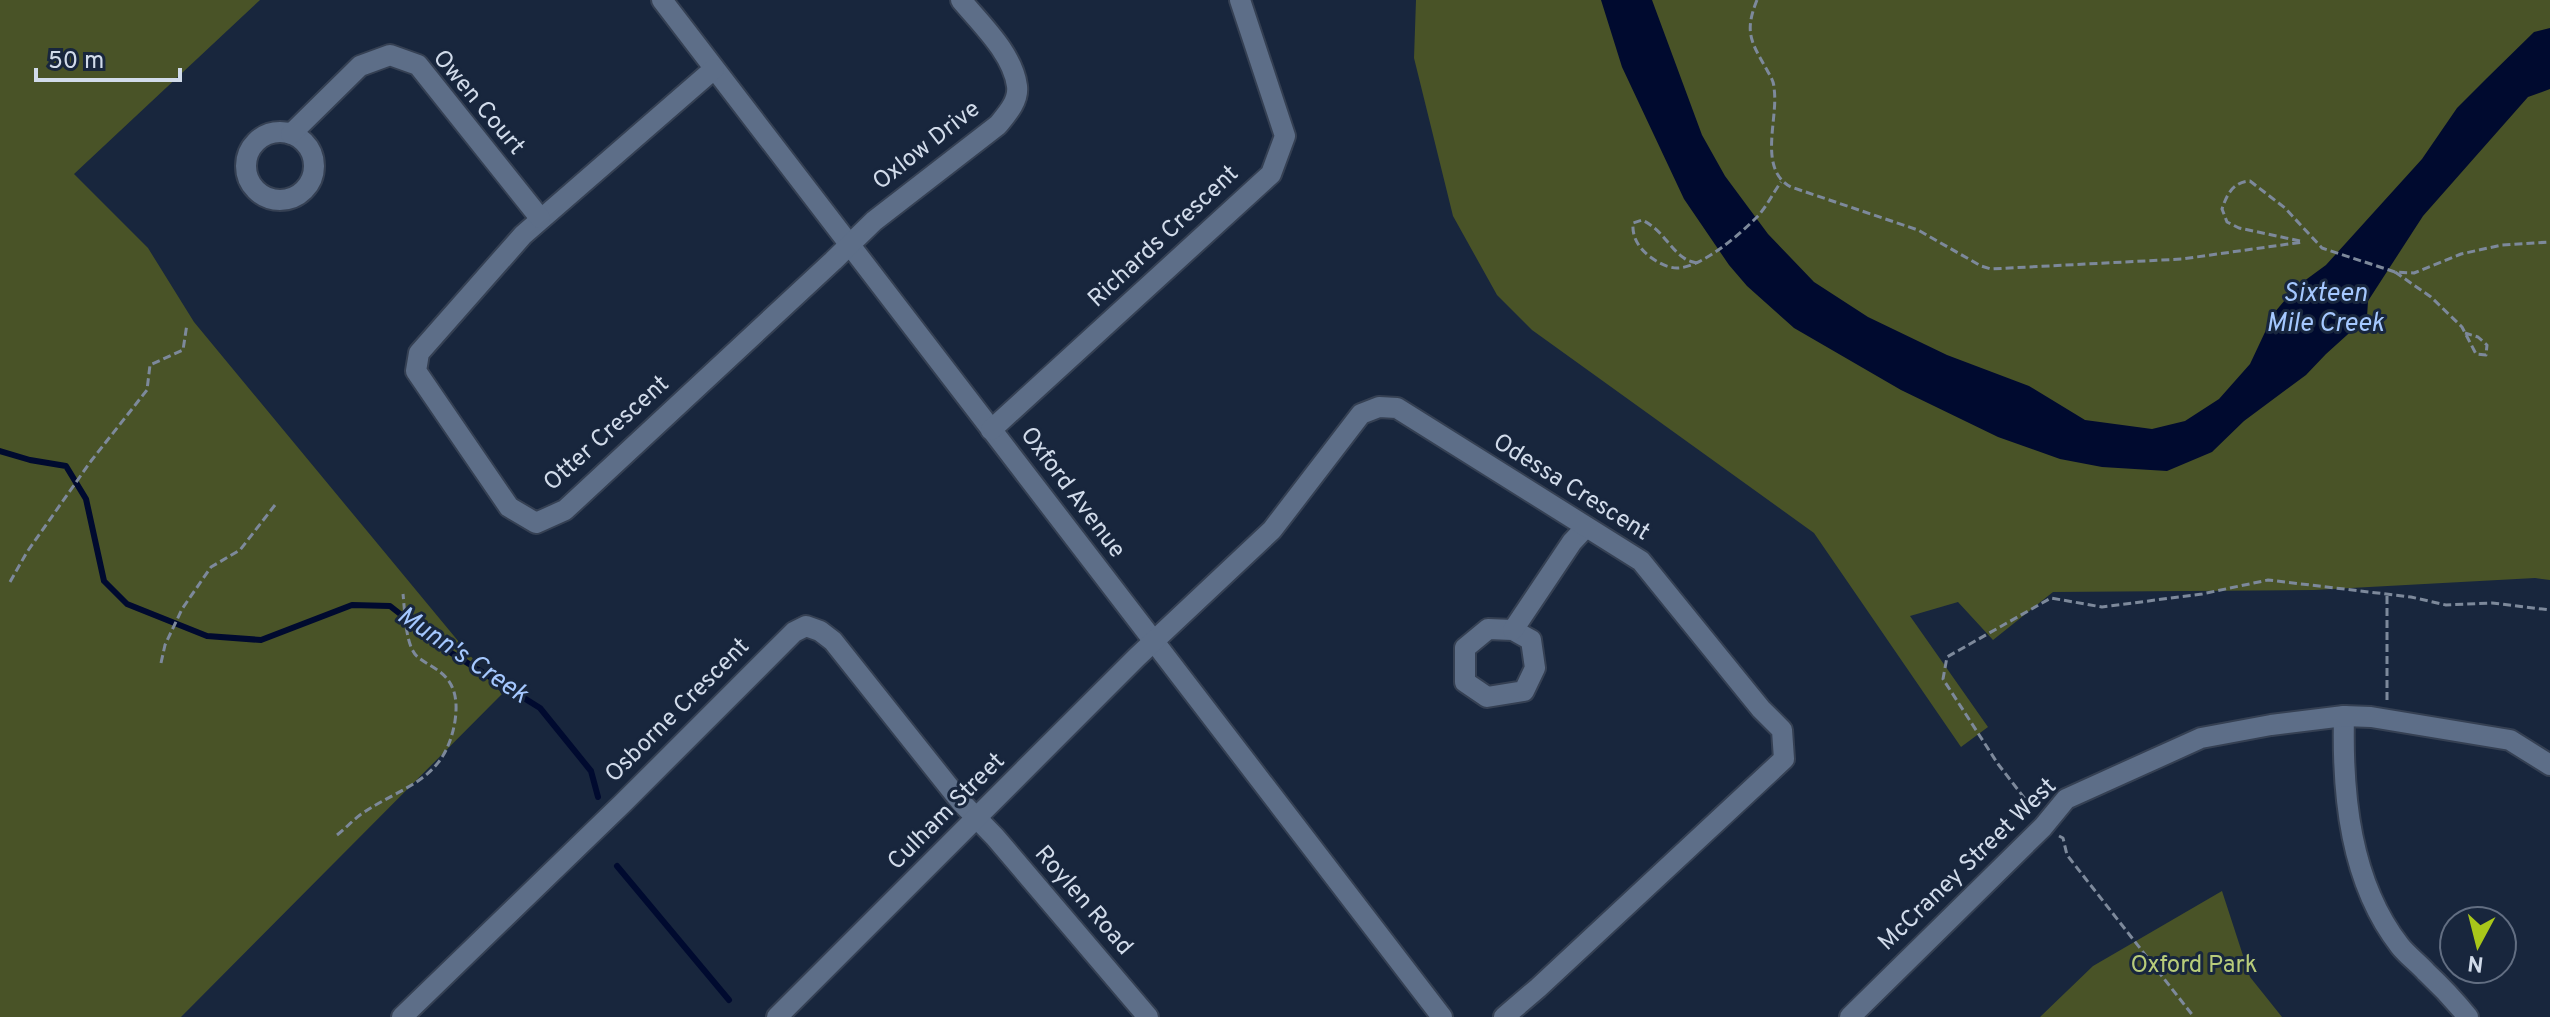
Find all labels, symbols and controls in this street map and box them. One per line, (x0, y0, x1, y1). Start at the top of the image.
scale bar (36, 32, 180, 82)
street label: Owen Court (425, 44, 531, 162)
text: 50 m (48, 47, 104, 77)
street label: Oxlow Drive (867, 95, 987, 197)
street label: Richards Crescent (1082, 159, 1246, 315)
water label: Sixteen Mile Creek (2266, 278, 2385, 341)
street label: Otter Crescent (538, 370, 676, 498)
street label: Oxford Avenue (1013, 421, 1131, 565)
street label: Odessa Crescent (1487, 428, 1655, 548)
water label: Munn's Creek (390, 600, 535, 712)
street label: Osborne Crescent (599, 632, 757, 790)
street label: Culham Street (882, 747, 1012, 877)
street label: McCraney Street West (1873, 772, 2063, 958)
street label: Roylen Road (1027, 840, 1139, 962)
north arrow (2438, 905, 2518, 985)
text: N (2466, 948, 2485, 977)
park label: Oxford Park (2130, 951, 2258, 981)

